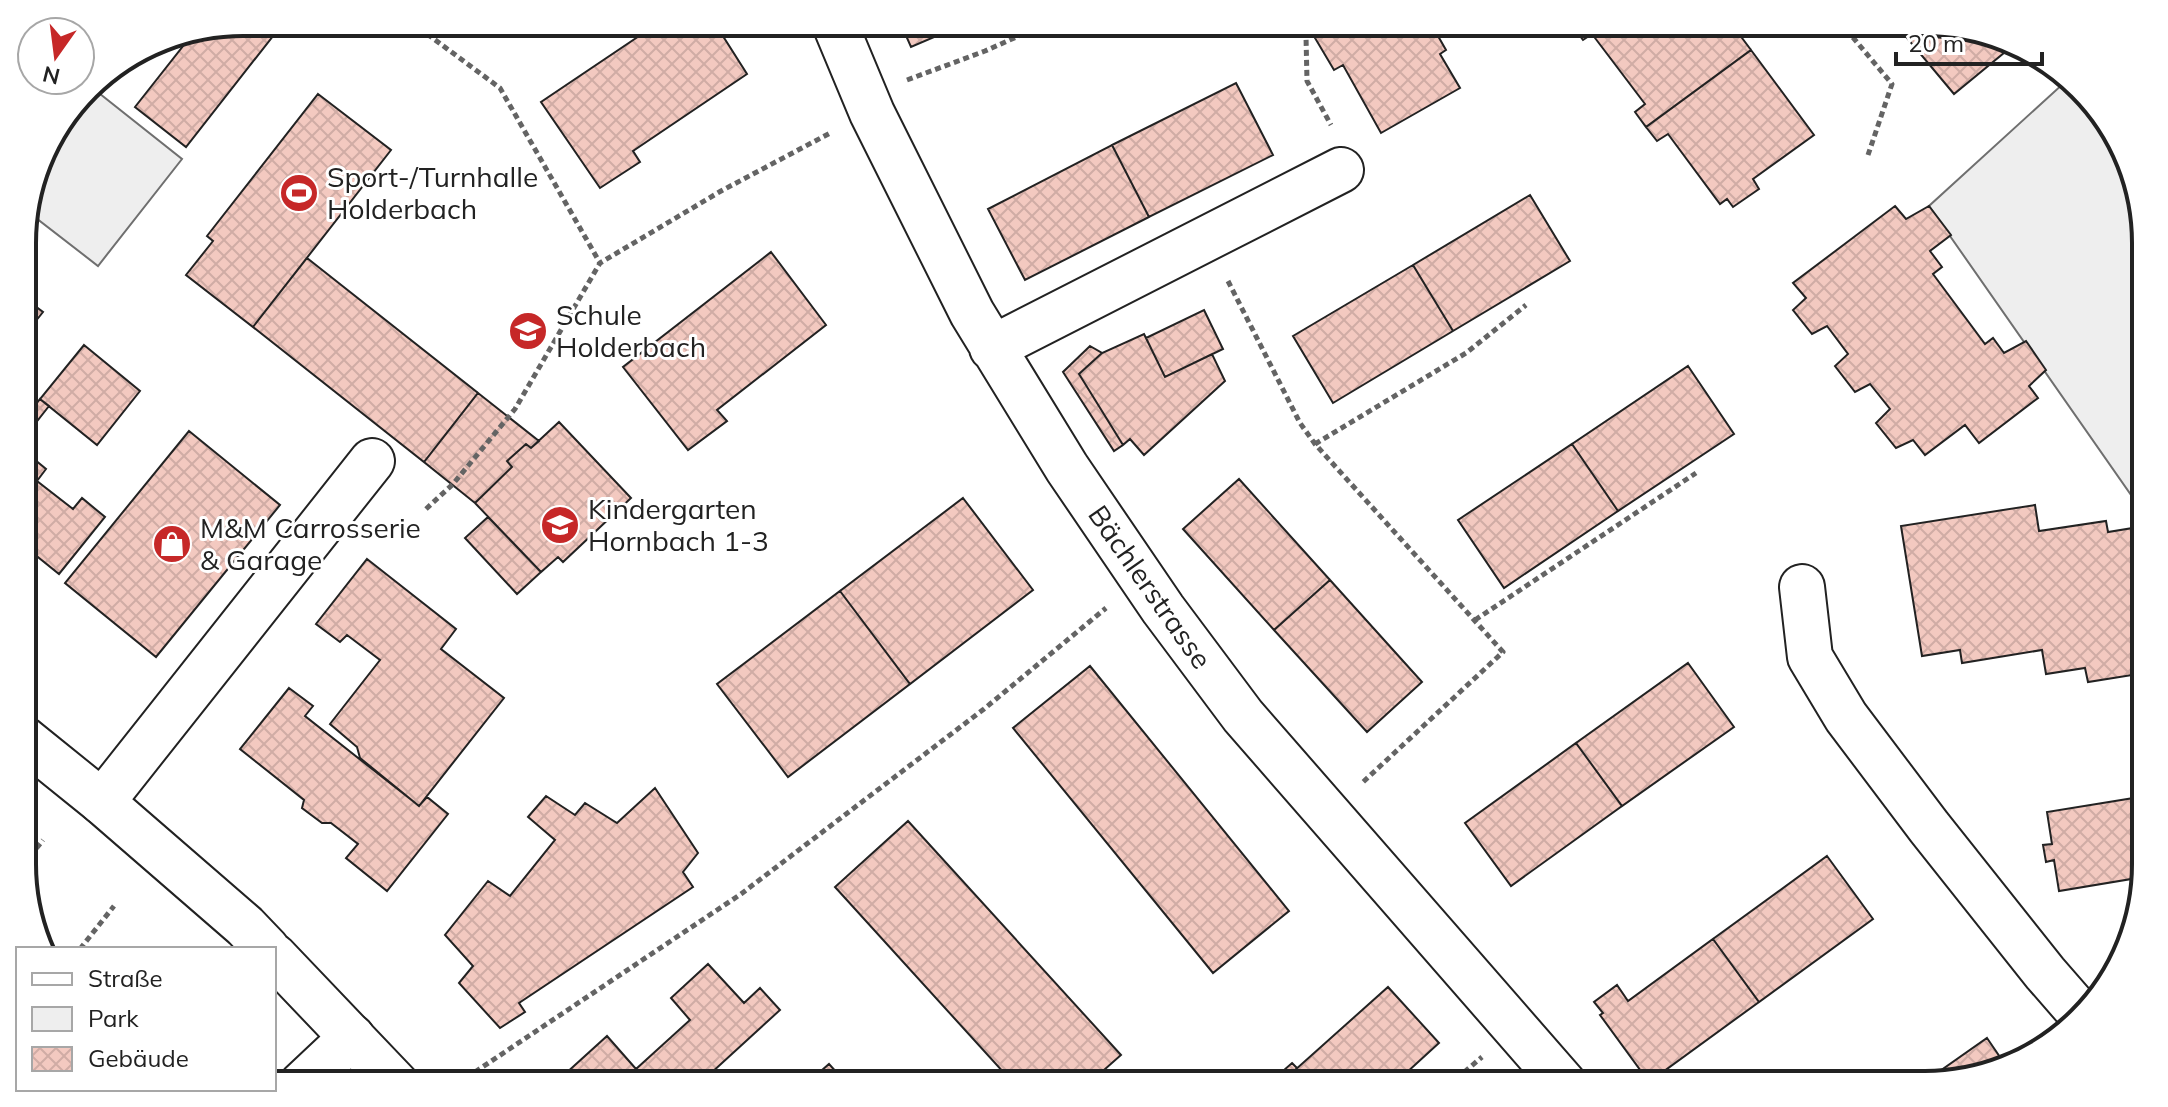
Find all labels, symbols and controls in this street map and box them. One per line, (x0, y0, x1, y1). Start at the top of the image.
north arrow (16, 16, 96, 96)
scale bar (1896, 16, 2042, 66)
text: 20 m (1908, 28, 1964, 58)
text: N (40, 60, 63, 91)
place label: Sport-/Turnhalle Holderbach (327, 159, 538, 226)
sports icon: Sport-/Turnhalle Holderbach (278, 172, 320, 214)
place label: Schule Holderbach (556, 297, 706, 364)
school or university icon: Schule Holderbach (507, 310, 549, 352)
place label: Kindergarten Hornbach 1-3 (588, 491, 769, 558)
street label: Bächlerstrasse (1081, 498, 1220, 675)
school or university icon: Kindergarten Hornbach 1-3 (539, 504, 581, 546)
place label: M&M Carrosserie & Garage (200, 510, 421, 577)
shop icon: M&M Carrosserie & Garage (151, 523, 193, 565)
legend (16, 947, 276, 1091)
text: Straße (88, 963, 163, 993)
text: Park (88, 1003, 139, 1033)
text: Gebäude (88, 1043, 189, 1073)

